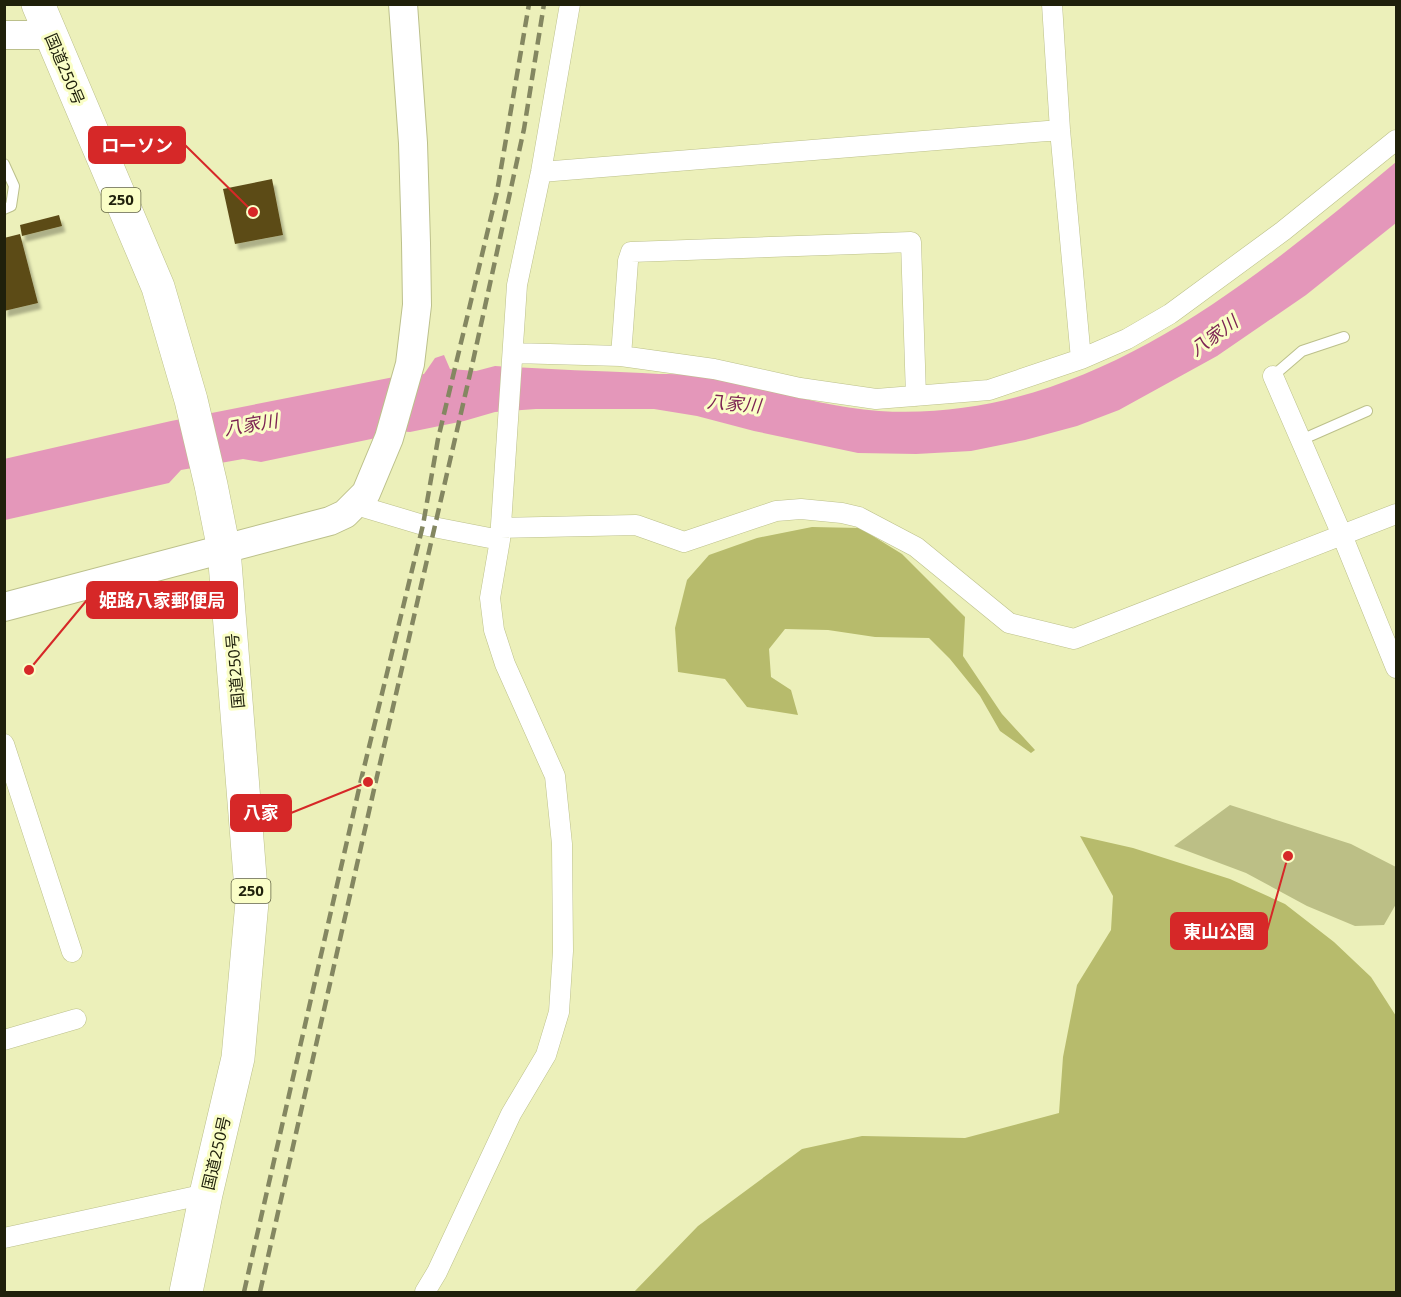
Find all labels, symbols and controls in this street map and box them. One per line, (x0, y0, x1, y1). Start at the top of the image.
street label: 国道250号 (40, 30, 90, 108)
callout: ローソン (89, 127, 185, 163)
text: ローソン (101, 133, 173, 157)
road number: 250 (102, 188, 140, 212)
water label: 八家川 (1185, 308, 1244, 361)
water label: 八家川 (706, 389, 764, 417)
water label: 八家川 (222, 408, 281, 440)
callout: 姫路八家郵便局 (87, 582, 237, 618)
text: 姫路八家郵便局 (99, 588, 225, 612)
street label: 国道250号 (221, 632, 249, 710)
callout: 八家 (231, 795, 291, 831)
text: 八家 (243, 800, 279, 824)
road number: 250 (232, 879, 270, 903)
callout: 東山公園 (1171, 913, 1267, 949)
text: 東山公園 (1183, 919, 1255, 943)
street label: 国道250号 (197, 1114, 235, 1192)

